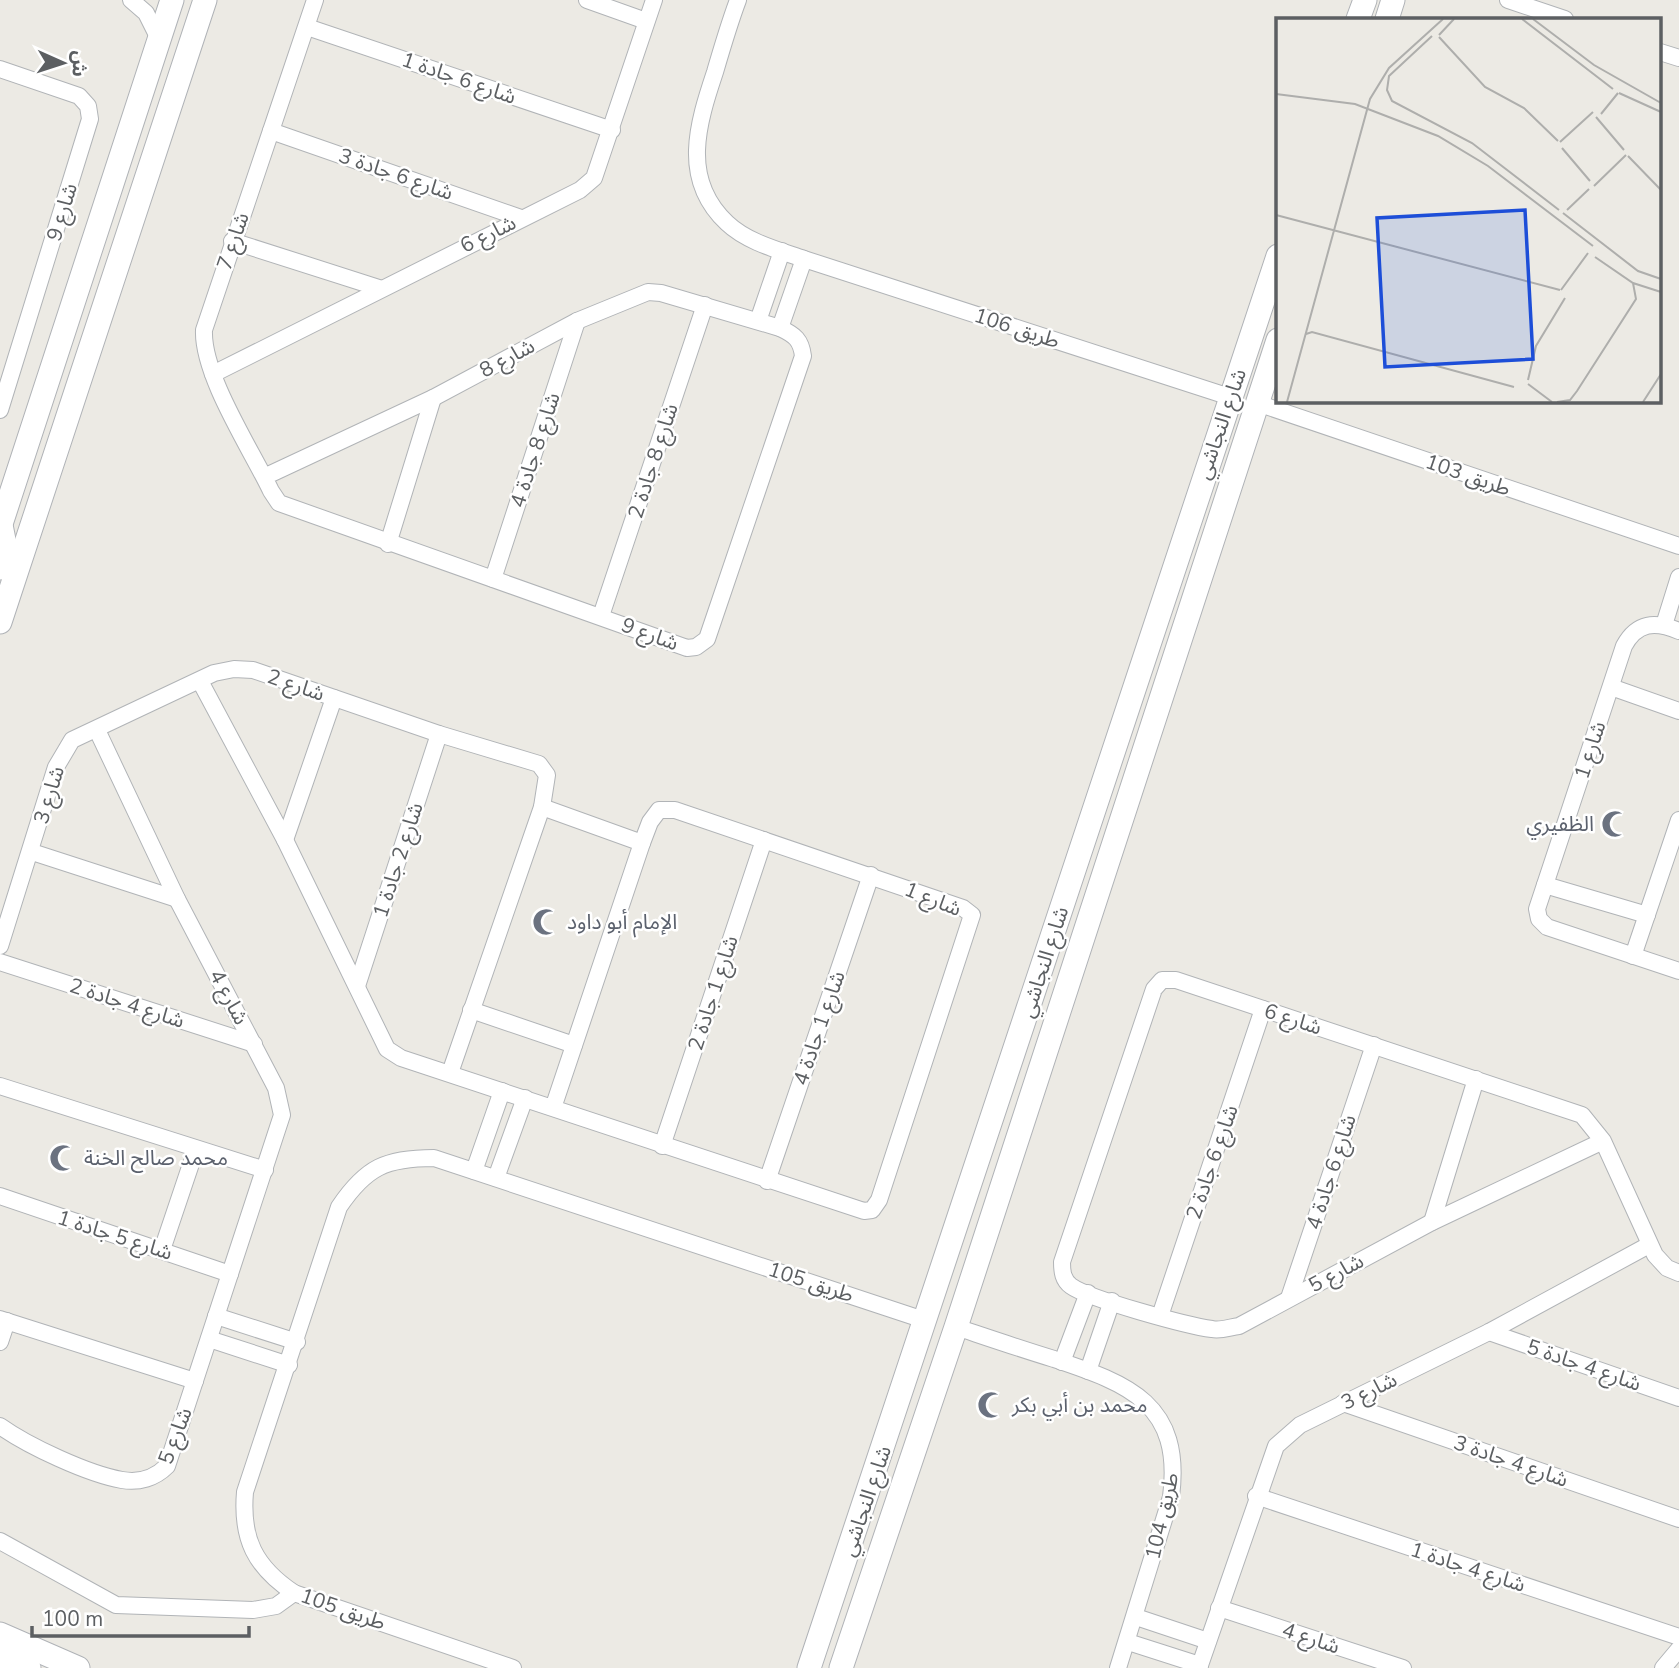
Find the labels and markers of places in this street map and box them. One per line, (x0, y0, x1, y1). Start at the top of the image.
mosque icon: الظفيري (1600, 809, 1630, 839)
place label: الظفيري (1526, 810, 1594, 840)
mosque icon: الإمام أبو داود (531, 907, 561, 937)
place label: الإمام أبو داود (567, 908, 677, 938)
mosque icon: محمد صالح الخنة (48, 1143, 78, 1173)
place label: محمد صالح الخنة (84, 1144, 228, 1173)
mosque icon: محمد بن أبي بكر (976, 1390, 1006, 1420)
place label: محمد بن أبي بكر (1011, 1391, 1148, 1421)

